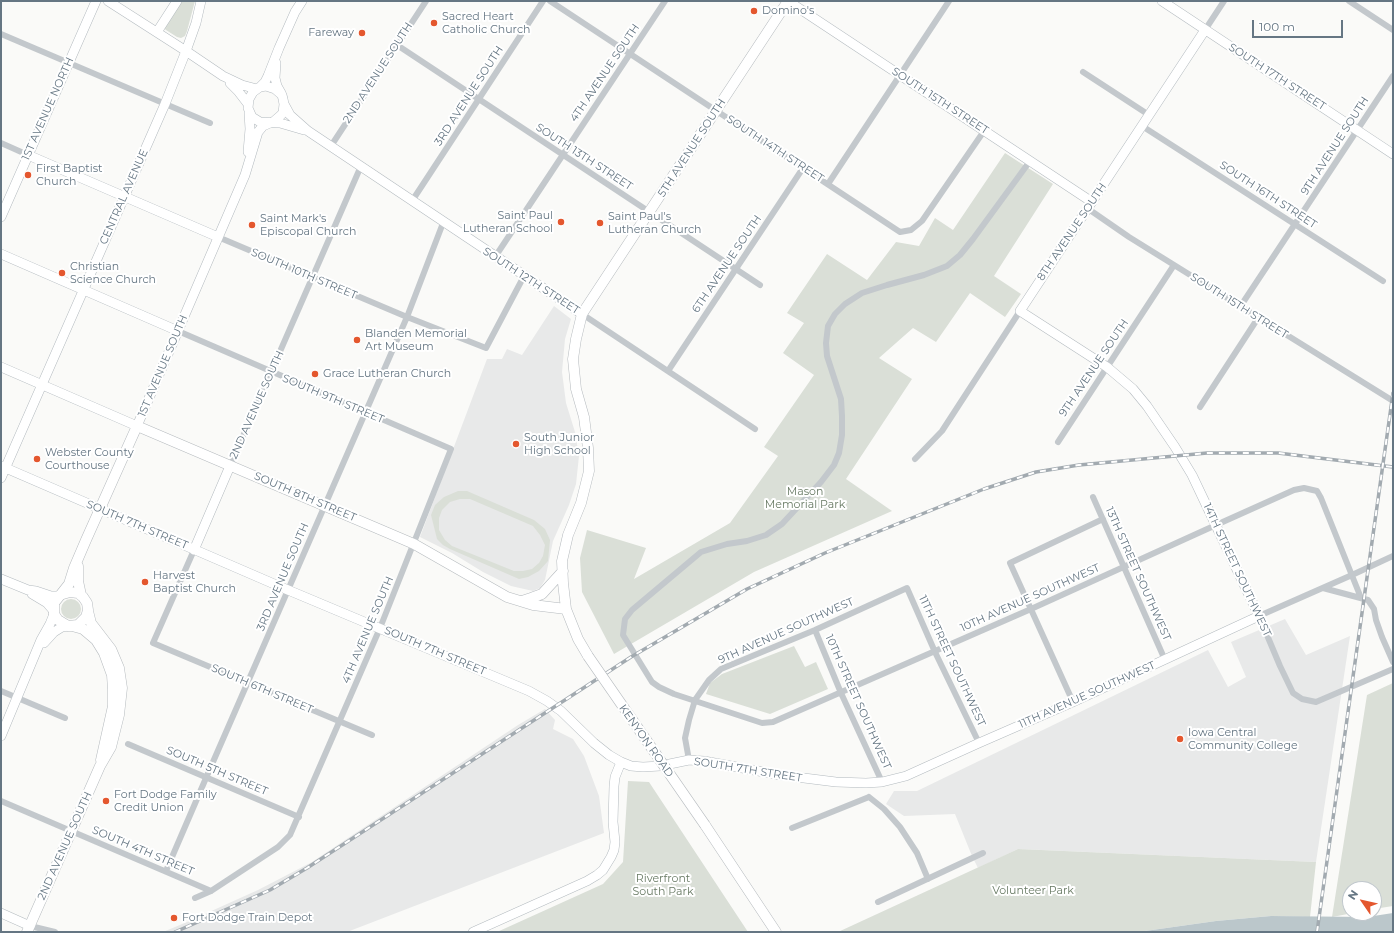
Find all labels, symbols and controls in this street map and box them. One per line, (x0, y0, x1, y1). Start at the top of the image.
place label: Domino's (762, 4, 814, 18)
marker: Domino's (749, 6, 759, 16)
place label: Sacred Heart Catholic Church (442, 10, 530, 36)
scale bar (1254, 12, 1345, 38)
marker: Sacred Heart Catholic Church (429, 18, 439, 28)
text: 100 m (1259, 19, 1295, 34)
street label: 2ND AVENUE SOUTH (341, 20, 415, 126)
street label: 4TH AVENUE SOUTH (567, 22, 643, 124)
place label: Fareway (308, 26, 354, 40)
marker: Fareway (357, 28, 367, 38)
street label: SOUTH 17TH STREET (1226, 41, 1328, 113)
street label: 3RD AVENUE SOUTH (432, 44, 506, 148)
street label: 1ST AVENUE NORTH (19, 55, 77, 163)
street label: SOUTH 15TH STREET (889, 65, 991, 137)
street label: 9TH AVENUE SOUTH (1298, 94, 1372, 198)
street label: 5TH AVENUE SOUTH (655, 96, 729, 200)
street label: SOUTH 14TH STREET (724, 113, 826, 185)
street label: SOUTH 13TH STREET (533, 121, 635, 193)
street label: CENTRAL AVENUE (97, 147, 151, 247)
street label: SOUTH 16TH STREET (1217, 159, 1319, 231)
place label: First Baptist Church (36, 162, 103, 188)
marker: First Baptist Church (23, 170, 33, 180)
street label: 8TH AVENUE SOUTH (1034, 181, 1110, 283)
place label: Saint Paul Lutheran School (463, 209, 553, 235)
place label: Saint Paul's Lutheran Church (608, 210, 702, 236)
place label: Saint Mark's Episcopal Church (260, 212, 356, 238)
street label: 6TH AVENUE SOUTH (689, 213, 765, 315)
marker: Saint Paul Lutheran School (556, 217, 566, 227)
marker: Saint Paul's Lutheran Church (595, 218, 605, 228)
marker: Saint Mark's Episcopal Church (247, 220, 257, 230)
street label: SOUTH 12TH STREET (480, 245, 582, 317)
street label: SOUTH 10TH STREET (249, 246, 359, 302)
place label: Christian Science Church (70, 260, 156, 286)
marker: Christian Science Church (57, 268, 67, 278)
street label: SOUTH 15TH STREET (1188, 270, 1290, 342)
street label: 1ST AVENUE SOUTH (135, 313, 191, 419)
street label: 9TH AVENUE SOUTH (1056, 317, 1132, 419)
place label: Blanden Memorial Art Museum (365, 327, 467, 353)
marker: Blanden Memorial Art Museum (352, 335, 362, 345)
street label: 2ND AVENUE SOUTH (227, 349, 287, 461)
place label: Grace Lutheran Church (323, 367, 451, 381)
marker: Grace Lutheran Church (310, 369, 320, 379)
street label: SOUTH 9TH STREET (280, 372, 386, 426)
place label: South Junior High School (524, 431, 594, 457)
marker: South Junior High School (511, 439, 521, 449)
place label: Webster County Courthouse (45, 446, 134, 472)
marker: Webster County Courthouse (32, 454, 42, 464)
street label: SOUTH 8TH STREET (252, 469, 358, 525)
park label: Mason Memorial Park (765, 485, 845, 511)
street label: SOUTH 7TH STREET (84, 498, 190, 552)
street label: 14TH STREET SOUTHWEST (1200, 501, 1274, 639)
street label: 13TH STREET SOUTHWEST (1102, 505, 1174, 643)
street label: 3RD AVENUE SOUTH (254, 521, 312, 633)
street label: 10TH AVENUE SOUTHWEST (958, 561, 1102, 635)
place label: Harvest Baptist Church (153, 569, 236, 595)
street label: 4TH AVENUE SOUTH (339, 575, 397, 685)
marker: Harvest Baptist Church (140, 577, 150, 587)
street label: 11TH STREET SOUTHWEST (916, 593, 988, 729)
street label: 9TH AVENUE SOUTHWEST (716, 595, 856, 667)
street label: SOUTH 7TH STREET (382, 624, 488, 678)
street label: 10TH STREET SOUTHWEST (822, 633, 894, 771)
street label: 11TH AVENUE SOUTHWEST (1017, 659, 1157, 731)
street label: SOUTH 6TH STREET (209, 662, 315, 716)
street label: KENYON ROAD (616, 702, 676, 780)
place label: Iowa Central Community College (1188, 726, 1298, 752)
marker: Iowa Central Community College (1175, 734, 1185, 744)
street label: SOUTH 5TH STREET (164, 744, 270, 798)
street label: SOUTH 7TH STREET (693, 755, 803, 785)
place label: Fort Dodge Family Credit Union (114, 788, 217, 814)
street label: 2ND AVENUE SOUTH (35, 790, 95, 902)
marker: Fort Dodge Family Credit Union (101, 796, 111, 806)
street label: SOUTH 4TH STREET (90, 824, 196, 878)
park label: Riverfront South Park (633, 872, 693, 898)
north arrow (1342, 881, 1382, 921)
park label: Volunteer Park (992, 884, 1074, 898)
text: N (1345, 887, 1361, 902)
place label: Fort Dodge Train Depot (182, 911, 313, 925)
marker: Fort Dodge Train Depot (169, 913, 179, 923)

